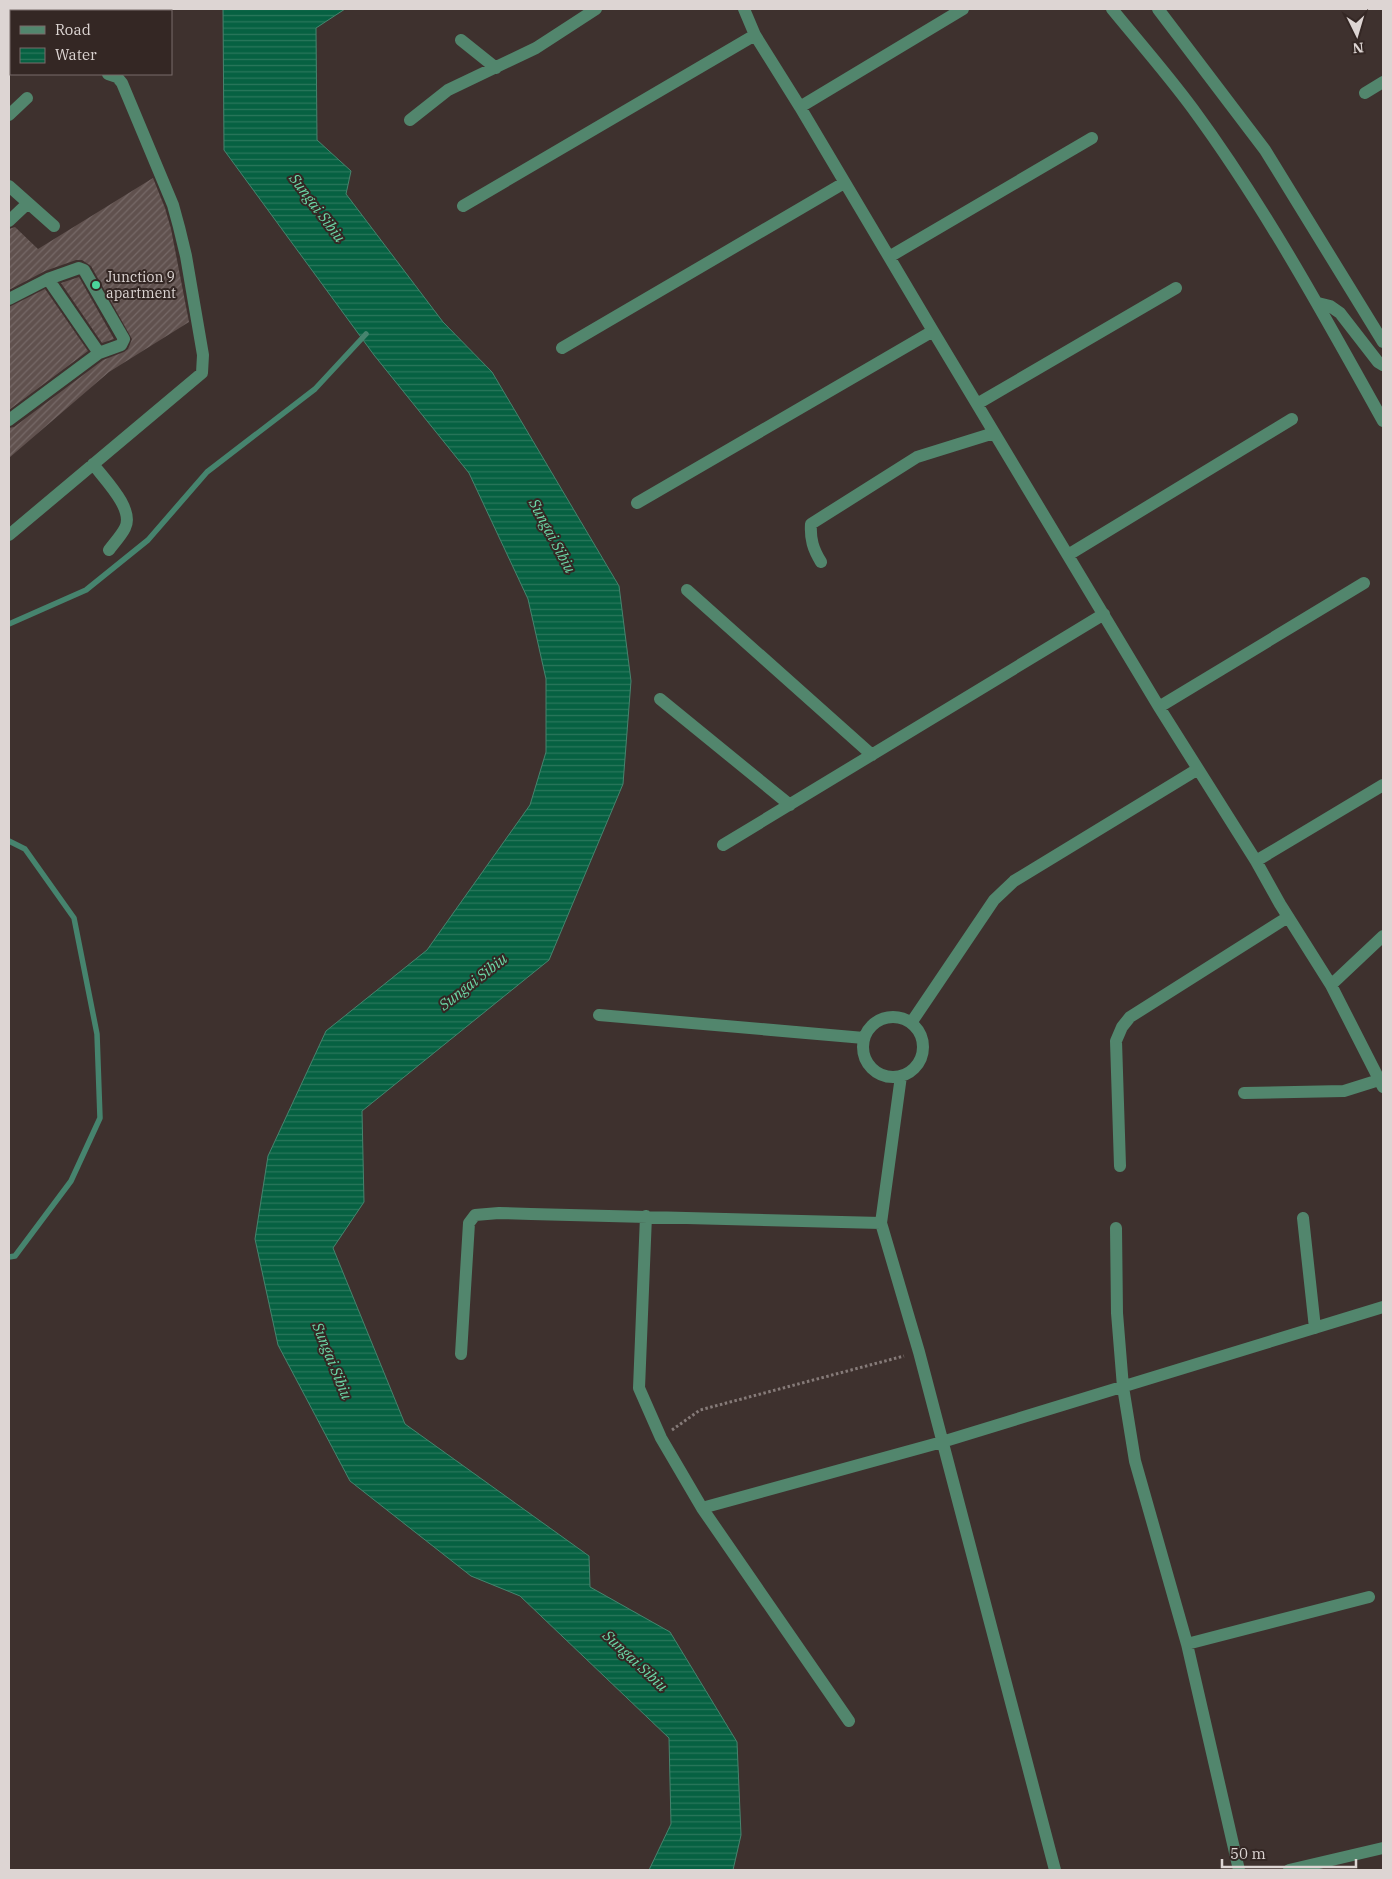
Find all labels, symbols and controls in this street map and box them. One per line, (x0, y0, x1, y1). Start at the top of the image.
legend (10, 10, 172, 75)
north arrow (1332, 10, 1382, 60)
text: Road (55, 20, 91, 39)
text: N (1352, 39, 1364, 57)
text: Water (55, 45, 97, 64)
water label: Sungai Sibiu (285, 169, 350, 246)
place label: Junction 9 apartment (106, 268, 176, 302)
marker: Junction 9 apartment (90, 279, 102, 291)
water label: Sungai Sibiu (524, 494, 580, 577)
water label: Sungai Sibiu (434, 949, 511, 1015)
water label: Sungai Sibiu (308, 1319, 357, 1403)
water label: Sungai Sibiu (598, 1625, 672, 1696)
scale bar (1222, 1836, 1356, 1868)
text: 50 m (1230, 1844, 1266, 1863)

